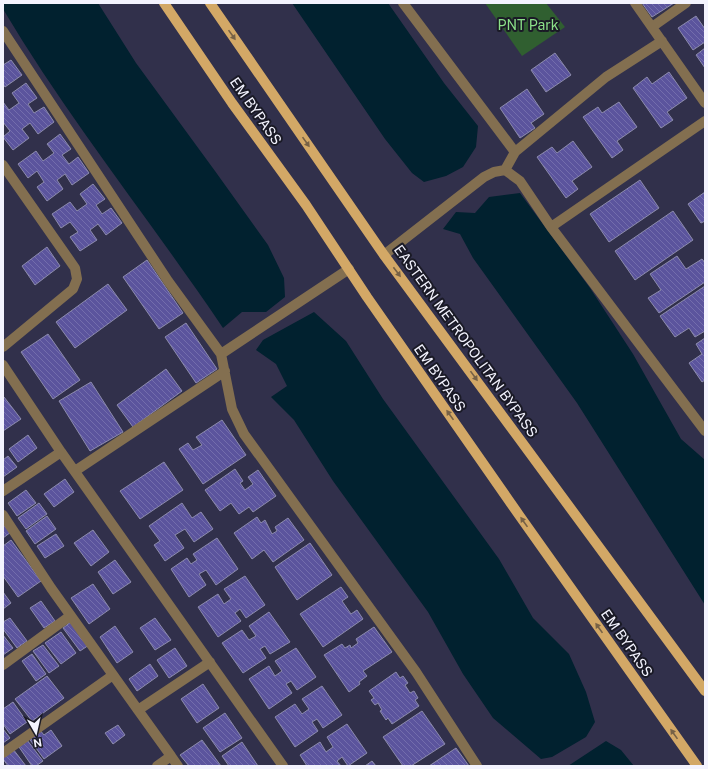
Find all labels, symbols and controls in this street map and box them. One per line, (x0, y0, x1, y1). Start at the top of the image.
park label: PNT Park (497, 17, 559, 33)
one-way arrow (229, 29, 236, 41)
street label: EM BYPASS (227, 74, 285, 148)
one-way arrow (302, 137, 310, 147)
street label: EASTERN METROPOLITAN BYPASS (391, 242, 541, 440)
one-way arrow (393, 266, 401, 277)
street label: EM BYPASS (411, 341, 469, 415)
one-way arrow (470, 371, 478, 381)
one-way arrow (446, 410, 454, 421)
one-way arrow (520, 517, 528, 527)
street label: EM BYPASS (598, 606, 656, 680)
one-way arrow (595, 623, 603, 633)
north arrow (16, 713, 56, 753)
one-way arrow (670, 729, 678, 740)
text: N (32, 736, 43, 749)

